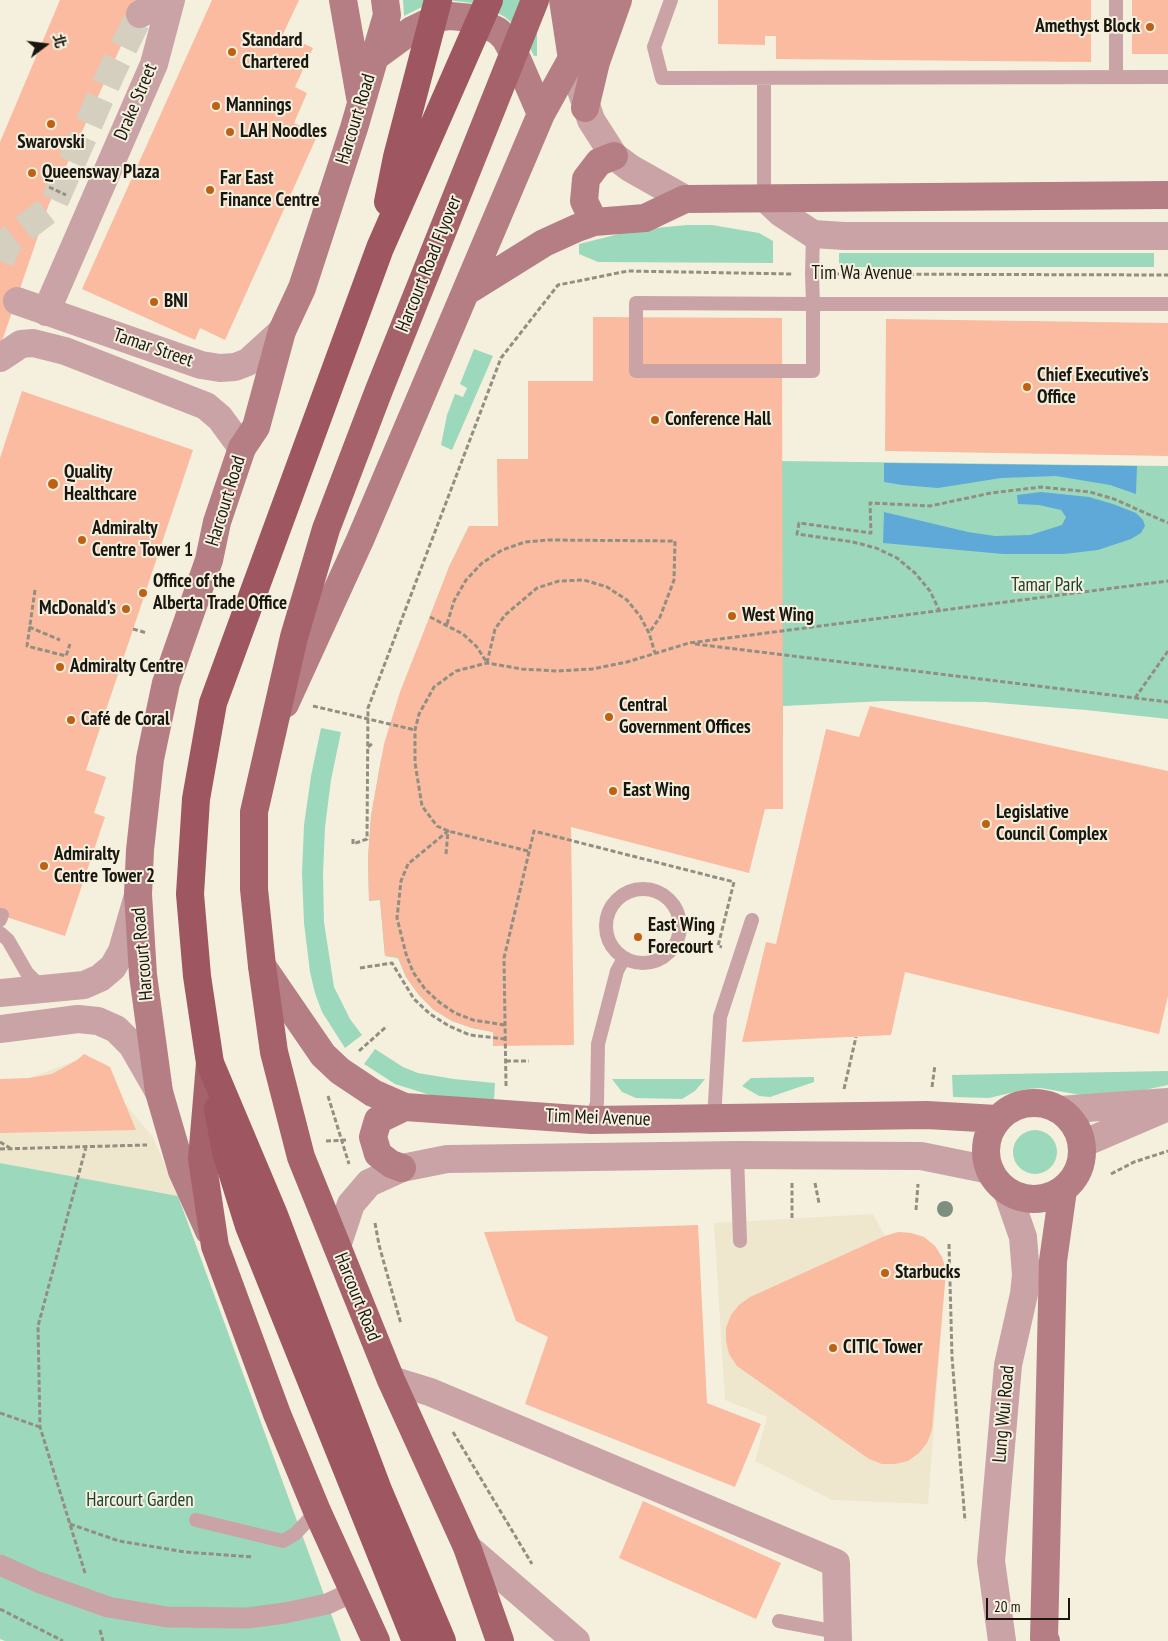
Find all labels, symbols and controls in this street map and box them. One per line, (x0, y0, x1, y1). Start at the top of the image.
place label: Amethyst Block (1035, 16, 1140, 38)
north arrow (20, 20, 70, 70)
marker: Amethyst Block (1144, 21, 1156, 33)
place label: Standard Chartered (242, 30, 309, 74)
text: 北 (49, 32, 70, 50)
marker: Standard Chartered (226, 46, 238, 58)
street label: Drake Street (110, 60, 162, 144)
street label: Harcourt Road (331, 71, 381, 167)
place label: Mannings (226, 95, 291, 117)
marker: Mannings (210, 100, 222, 112)
marker: Swarovski (45, 118, 57, 130)
place label: LAH Noodles (240, 121, 327, 143)
marker: LAH Noodles (224, 126, 236, 138)
place label: Swarovski (17, 132, 85, 154)
place label: Queensway Plaza (42, 162, 160, 184)
marker: Queensway Plaza (26, 167, 38, 179)
place label: Far East Finance Centre (220, 168, 320, 212)
marker: Far East Finance Centre (204, 184, 216, 196)
street label: Harcourt Road Flyover (391, 192, 467, 336)
street label: Tim Wa Avenue (812, 263, 912, 285)
place label: BNI (164, 291, 188, 313)
marker: BNI (148, 296, 160, 308)
street label: Tamar Street (110, 324, 196, 372)
place label: Chief Executive’s Office (1037, 365, 1149, 409)
marker: Chief Executive’s Office (1021, 381, 1033, 393)
place label: Conference Hall (665, 409, 771, 431)
marker: Conference Hall (649, 414, 661, 426)
street label: Harcourt Road (201, 453, 251, 549)
place label: Quality Healthcare (64, 462, 137, 506)
marker: Quality Healthcare (46, 477, 60, 491)
place label: Admiralty Centre Tower 1 (92, 518, 193, 562)
marker: Admiralty Centre Tower 1 (76, 534, 88, 546)
place label: Office of the Alberta Trade Office (153, 571, 287, 615)
park label: Tamar Park (1011, 575, 1083, 597)
marker: Office of the Alberta Trade Office (137, 587, 149, 599)
place label: McDonald's (39, 598, 116, 620)
marker: McDonald's (120, 603, 132, 615)
place label: West Wing (742, 605, 814, 627)
marker: West Wing (726, 610, 738, 622)
place label: Admiralty Centre (70, 656, 184, 678)
marker: Admiralty Centre (54, 661, 66, 673)
place label: Central Government Offices (619, 695, 751, 739)
place label: Café de Coral (81, 709, 170, 731)
marker: Central Government Offices (603, 711, 615, 723)
marker: Café de Coral (65, 714, 77, 726)
place label: East Wing (623, 780, 690, 802)
marker: East Wing (607, 785, 619, 797)
place label: Legislative Council Complex (996, 802, 1107, 846)
marker: Legislative Council Complex (980, 818, 992, 830)
place label: Admiralty Centre Tower 2 (54, 844, 155, 888)
marker: Admiralty Centre Tower 2 (38, 860, 50, 872)
street label: Harcourt Road (128, 907, 158, 1001)
place label: East Wing Forecourt (648, 915, 715, 959)
marker: East Wing Forecourt (632, 931, 644, 943)
street label: Tim Mei Avenue (545, 1105, 651, 1131)
street label: Harcourt Road (329, 1250, 385, 1344)
place label: Starbucks (895, 1262, 960, 1284)
marker: Starbucks (879, 1267, 891, 1279)
place label: CITIC Tower (843, 1337, 923, 1359)
marker: CITIC Tower (827, 1342, 839, 1354)
street label: Lung Wui Road (988, 1365, 1020, 1463)
park label: Harcourt Garden (86, 1490, 194, 1512)
scale bar (988, 1588, 1072, 1620)
text: 20 m (994, 1597, 1020, 1616)

